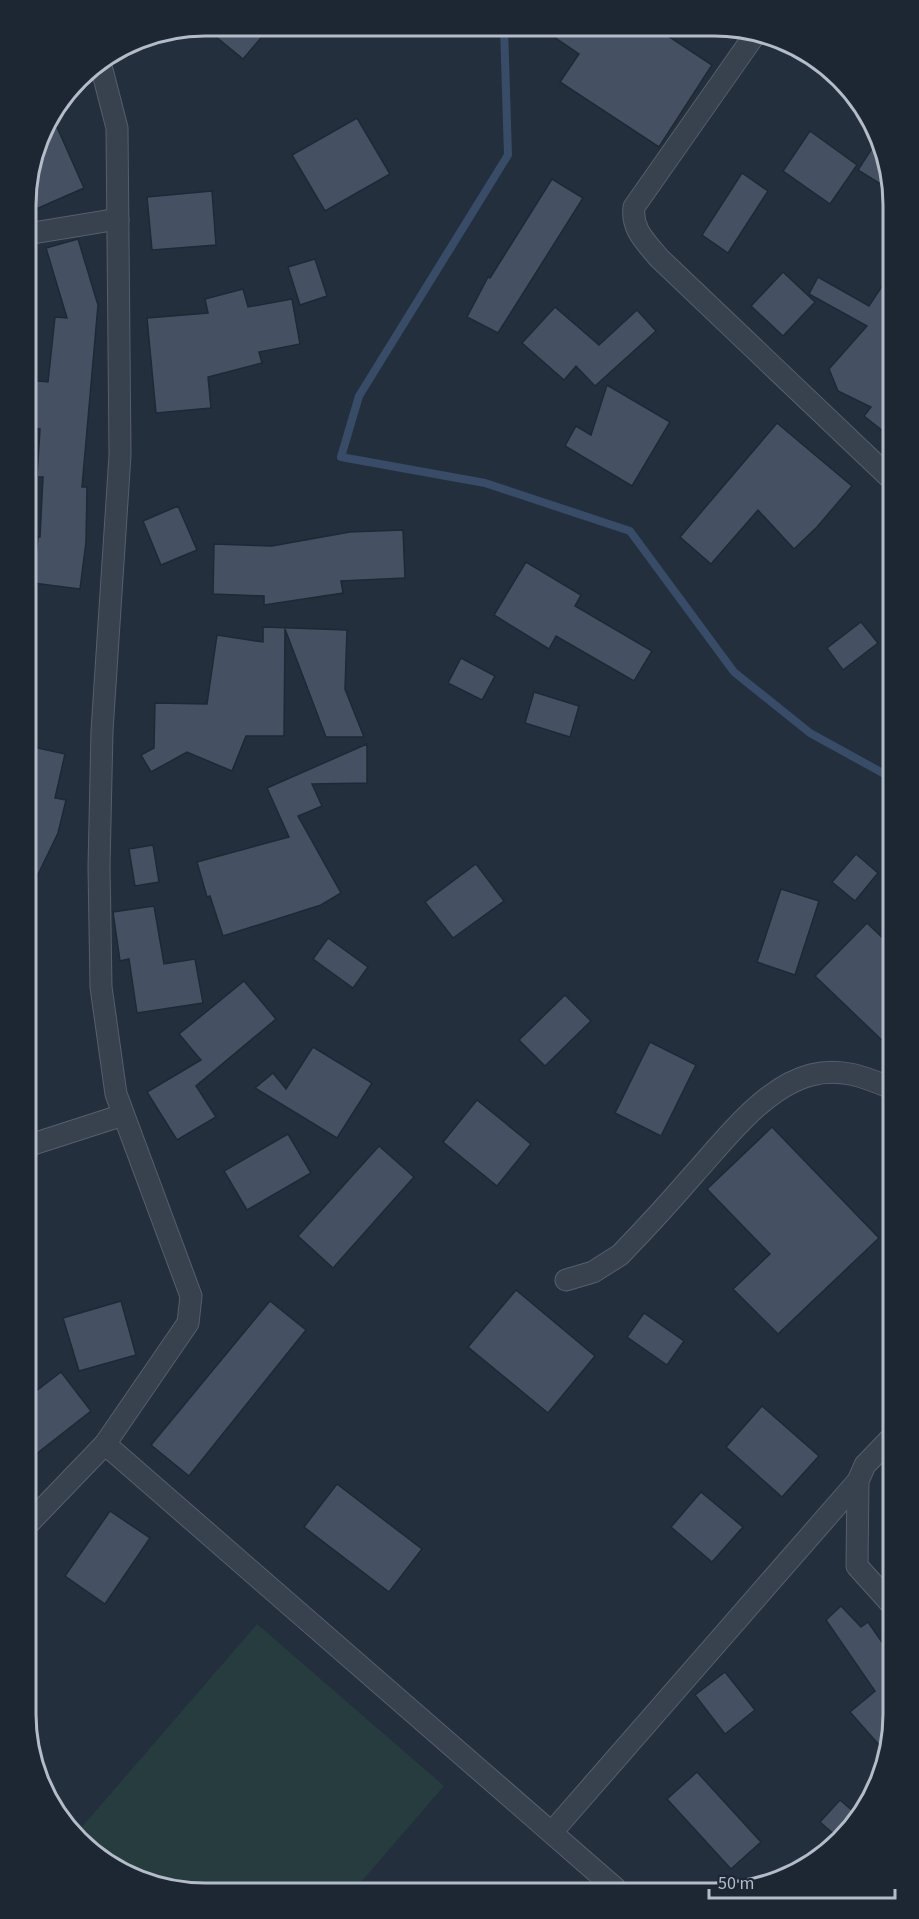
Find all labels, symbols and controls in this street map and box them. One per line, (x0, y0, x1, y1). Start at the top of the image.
scale bar (709, 1862, 895, 1900)
text: 50 m (718, 1871, 754, 1896)

